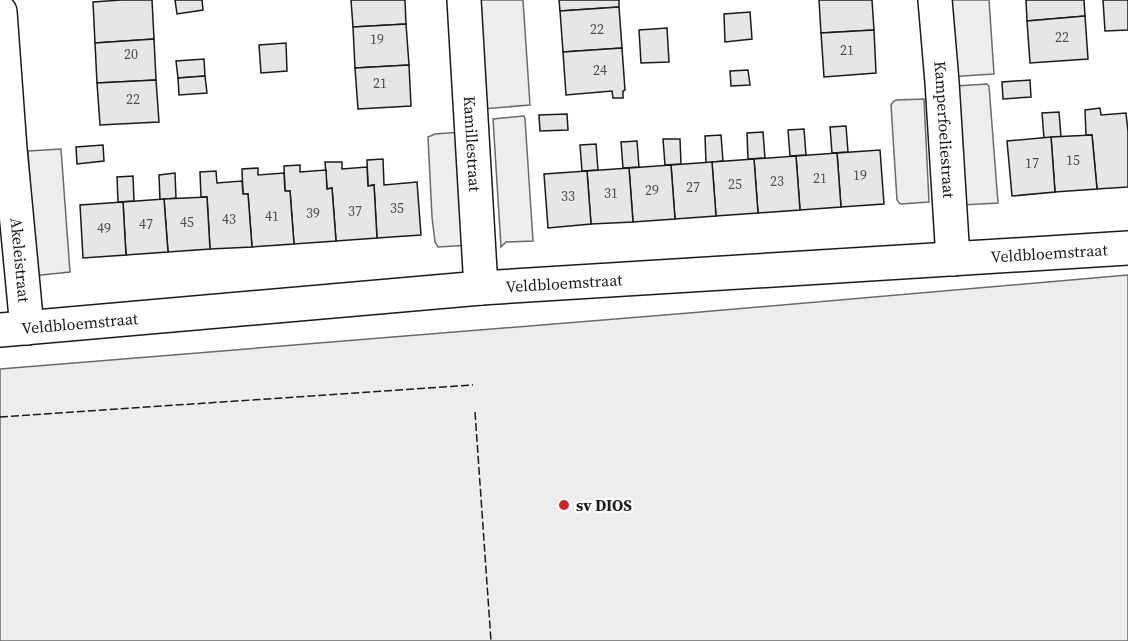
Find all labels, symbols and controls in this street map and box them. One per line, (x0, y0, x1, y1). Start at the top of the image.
house number: 22 (590, 19, 604, 39)
house number: 22 (1055, 27, 1069, 47)
house number: 19 (370, 29, 384, 49)
house number: 21 (840, 40, 854, 60)
house number: 20 (124, 44, 138, 64)
house number: 24 (593, 60, 607, 80)
street label: Kamperfoeliestraat (929, 60, 960, 200)
house number: 21 (373, 73, 387, 93)
house number: 22 (126, 89, 140, 109)
street label: Kamillestraat (459, 95, 486, 193)
house number: 15 (1066, 150, 1080, 170)
house number: 17 (1025, 153, 1039, 173)
house number: 19 (853, 165, 867, 185)
house number: 21 (813, 168, 827, 188)
house number: 23 (770, 171, 784, 191)
house number: 25 (728, 174, 742, 194)
house number: 27 (686, 177, 700, 197)
house number: 29 (645, 180, 659, 200)
house number: 31 (604, 183, 618, 203)
house number: 33 (561, 186, 575, 206)
house number: 35 (390, 198, 404, 218)
house number: 37 (348, 201, 362, 221)
house number: 39 (306, 203, 320, 223)
house number: 41 (265, 206, 279, 226)
house number: 43 (222, 209, 236, 229)
house number: 45 (180, 212, 194, 232)
house number: 47 (139, 214, 153, 234)
street label: Akeleistraat (6, 217, 36, 304)
house number: 49 (97, 218, 111, 238)
street label: Veldbloemstraat (990, 238, 1109, 267)
street label: Veldbloemstraat (505, 268, 624, 297)
street label: Veldbloemstraat (20, 307, 140, 339)
place label: sv DIOS (576, 494, 632, 516)
marker: sv DIOS (557, 498, 571, 512)

